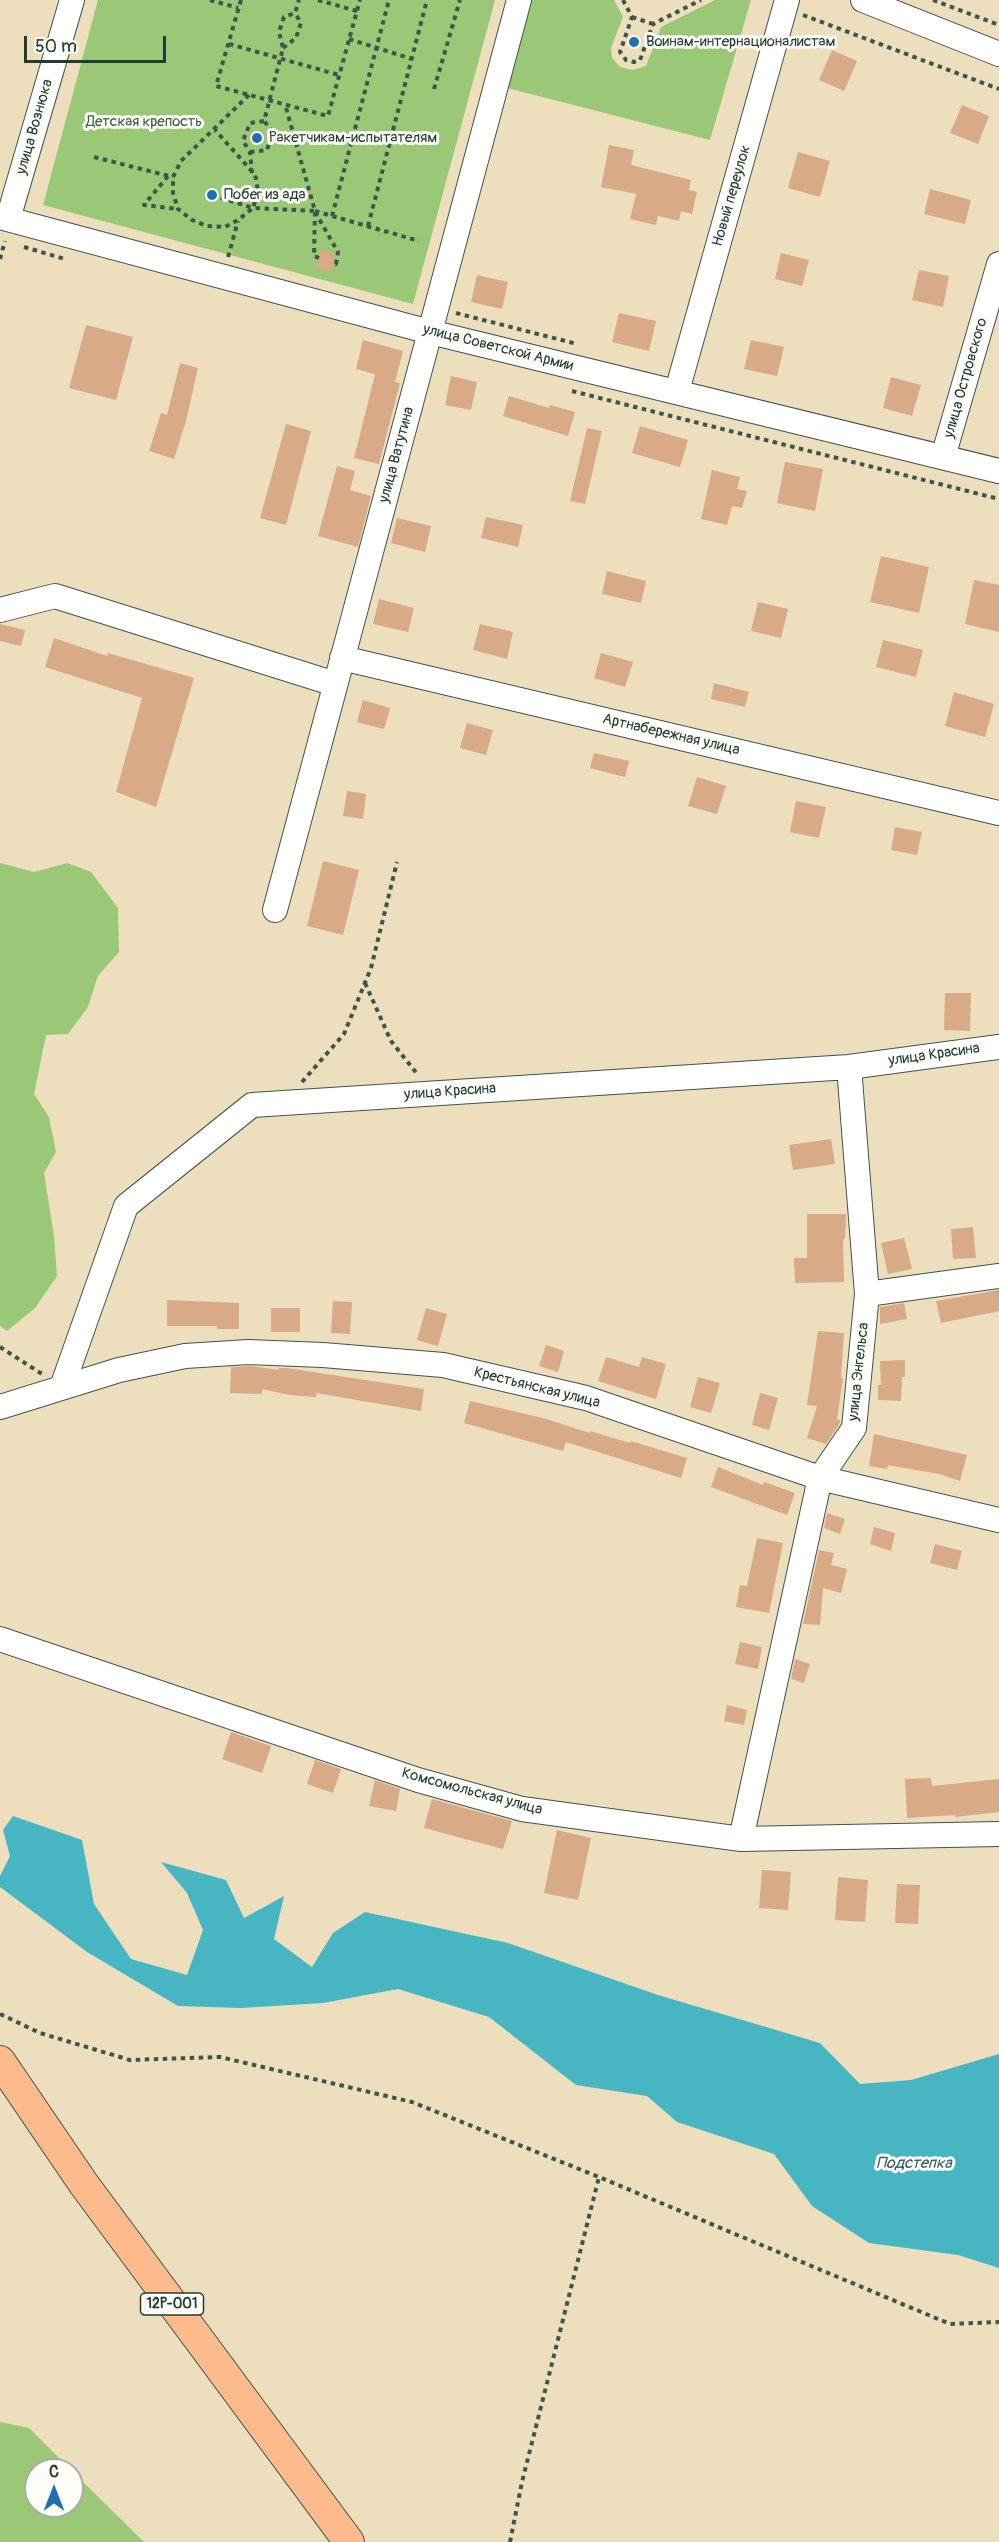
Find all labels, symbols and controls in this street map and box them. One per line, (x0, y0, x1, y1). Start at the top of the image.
scale bar (27, 24, 170, 62)
place label: Воинам-интернационалистам (646, 33, 835, 51)
text: 50 m (35, 35, 77, 58)
marker: Воинам-интернационалистам (627, 35, 641, 49)
street label: улица Вознюка (13, 77, 57, 177)
park label: Детская крепость (86, 113, 202, 131)
place label: Ракетчикам-испытателям (269, 129, 437, 147)
marker: Ракетчикам-испытателям (250, 131, 264, 145)
street label: Новый переулок (709, 143, 755, 249)
place label: Побег из ада (224, 186, 306, 204)
marker: Побег из ада (205, 188, 219, 202)
street label: улица Островского (940, 316, 992, 440)
street label: улица Советской Армии (421, 321, 575, 375)
street label: улица Ватутина (376, 405, 418, 505)
street label: Артнабережная улица (601, 710, 741, 760)
street label: улица Красина (887, 1040, 981, 1070)
street label: улица Красина (403, 1080, 497, 1104)
street label: улица Энгельса (845, 1322, 873, 1422)
street label: Крестьянская улица (472, 1364, 602, 1412)
street label: Комсомольская улица (400, 1765, 544, 1819)
water label: Подстепка (876, 2154, 952, 2174)
road number: 12Р-001 (140, 2293, 204, 2315)
north arrow (24, 2458, 84, 2518)
text: С (49, 2462, 59, 2482)

